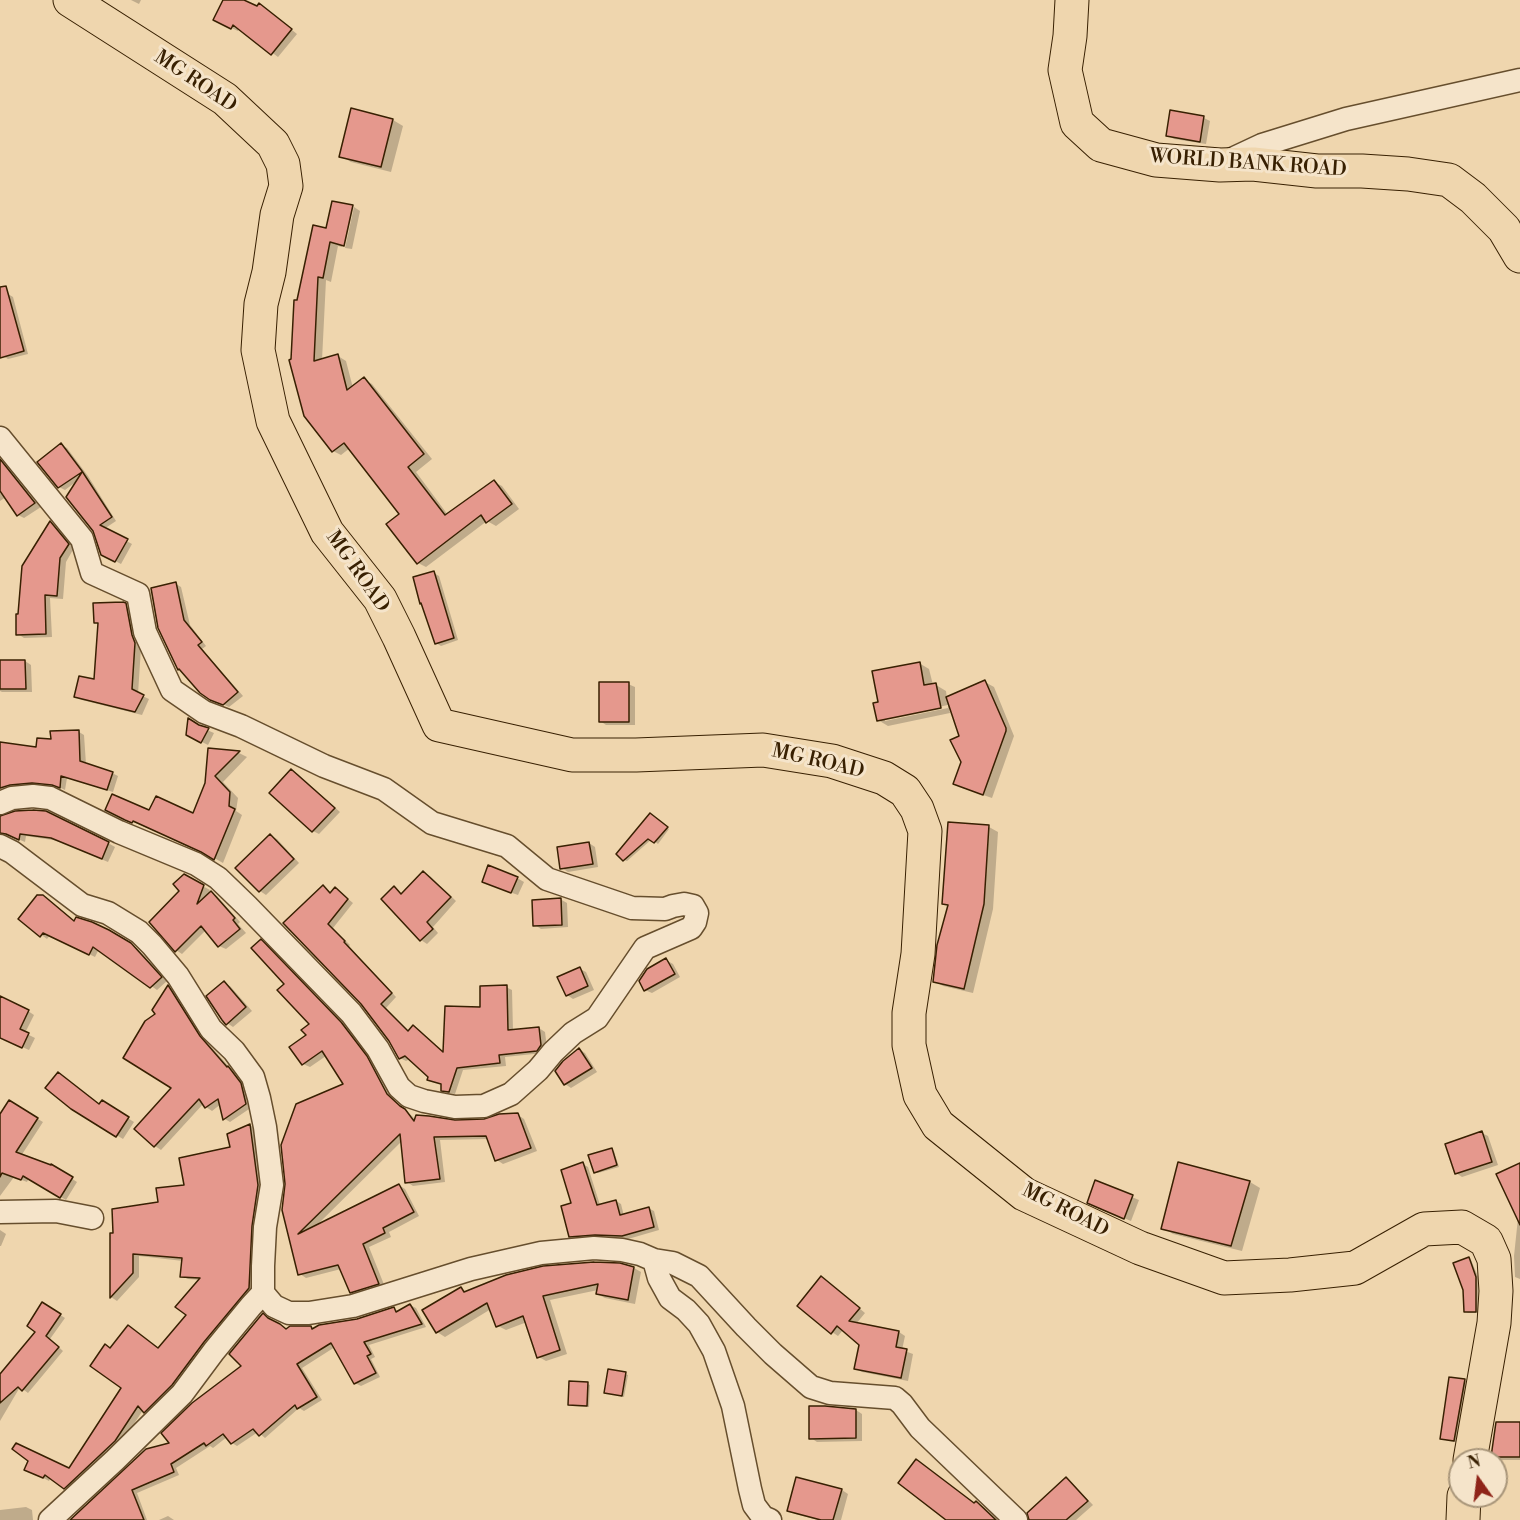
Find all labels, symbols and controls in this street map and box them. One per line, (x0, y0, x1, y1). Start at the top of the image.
street label: MG ROAD (149, 46, 241, 118)
street label: WORLD BANK ROAD (1148, 145, 1348, 183)
street label: MG ROAD (320, 527, 394, 617)
street label: MG ROAD (769, 740, 867, 784)
street label: MG ROAD (1018, 1179, 1112, 1243)
north arrow (1448, 1448, 1508, 1508)
text: N (1466, 1451, 1483, 1474)

